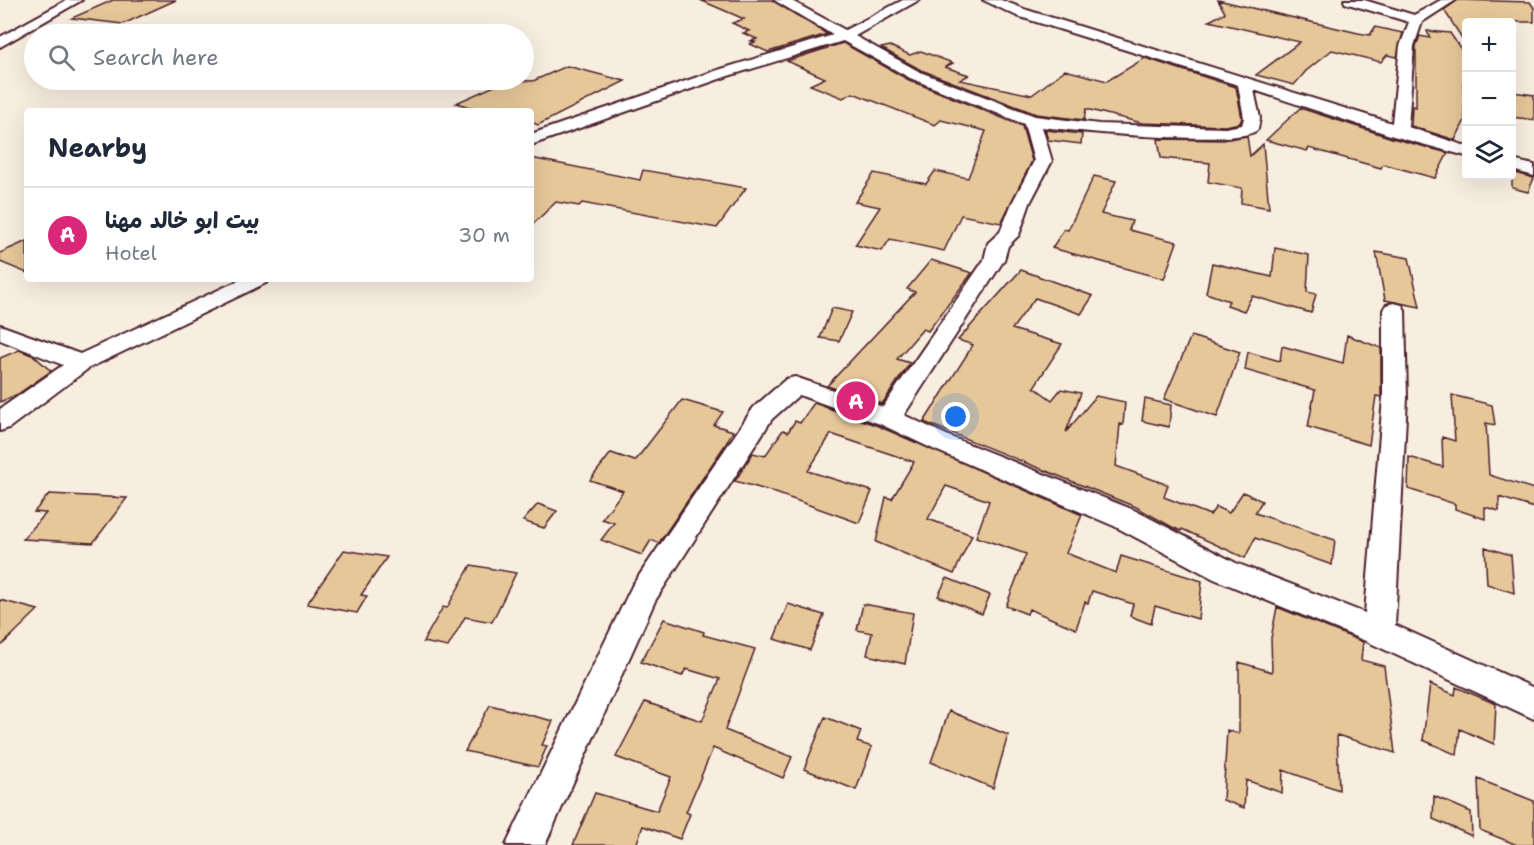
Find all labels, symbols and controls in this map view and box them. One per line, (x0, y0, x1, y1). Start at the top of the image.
map controls (1462, 18, 1516, 180)
button: + (1462, 18, 1516, 72)
search box (24, 24, 534, 90)
icon: search (45, 41, 78, 74)
text: Search here (93, 43, 219, 72)
button: − (1462, 72, 1516, 126)
button: layers (1462, 126, 1516, 180)
text: Nearby (48, 130, 147, 165)
text: بيت ابو خالد مهنا (105, 206, 259, 235)
text: A (60, 222, 75, 248)
text: 30 m (458, 222, 510, 248)
text: Hotel (105, 240, 157, 266)
pin: A (836, 378, 876, 424)
your location (941, 402, 970, 431)

